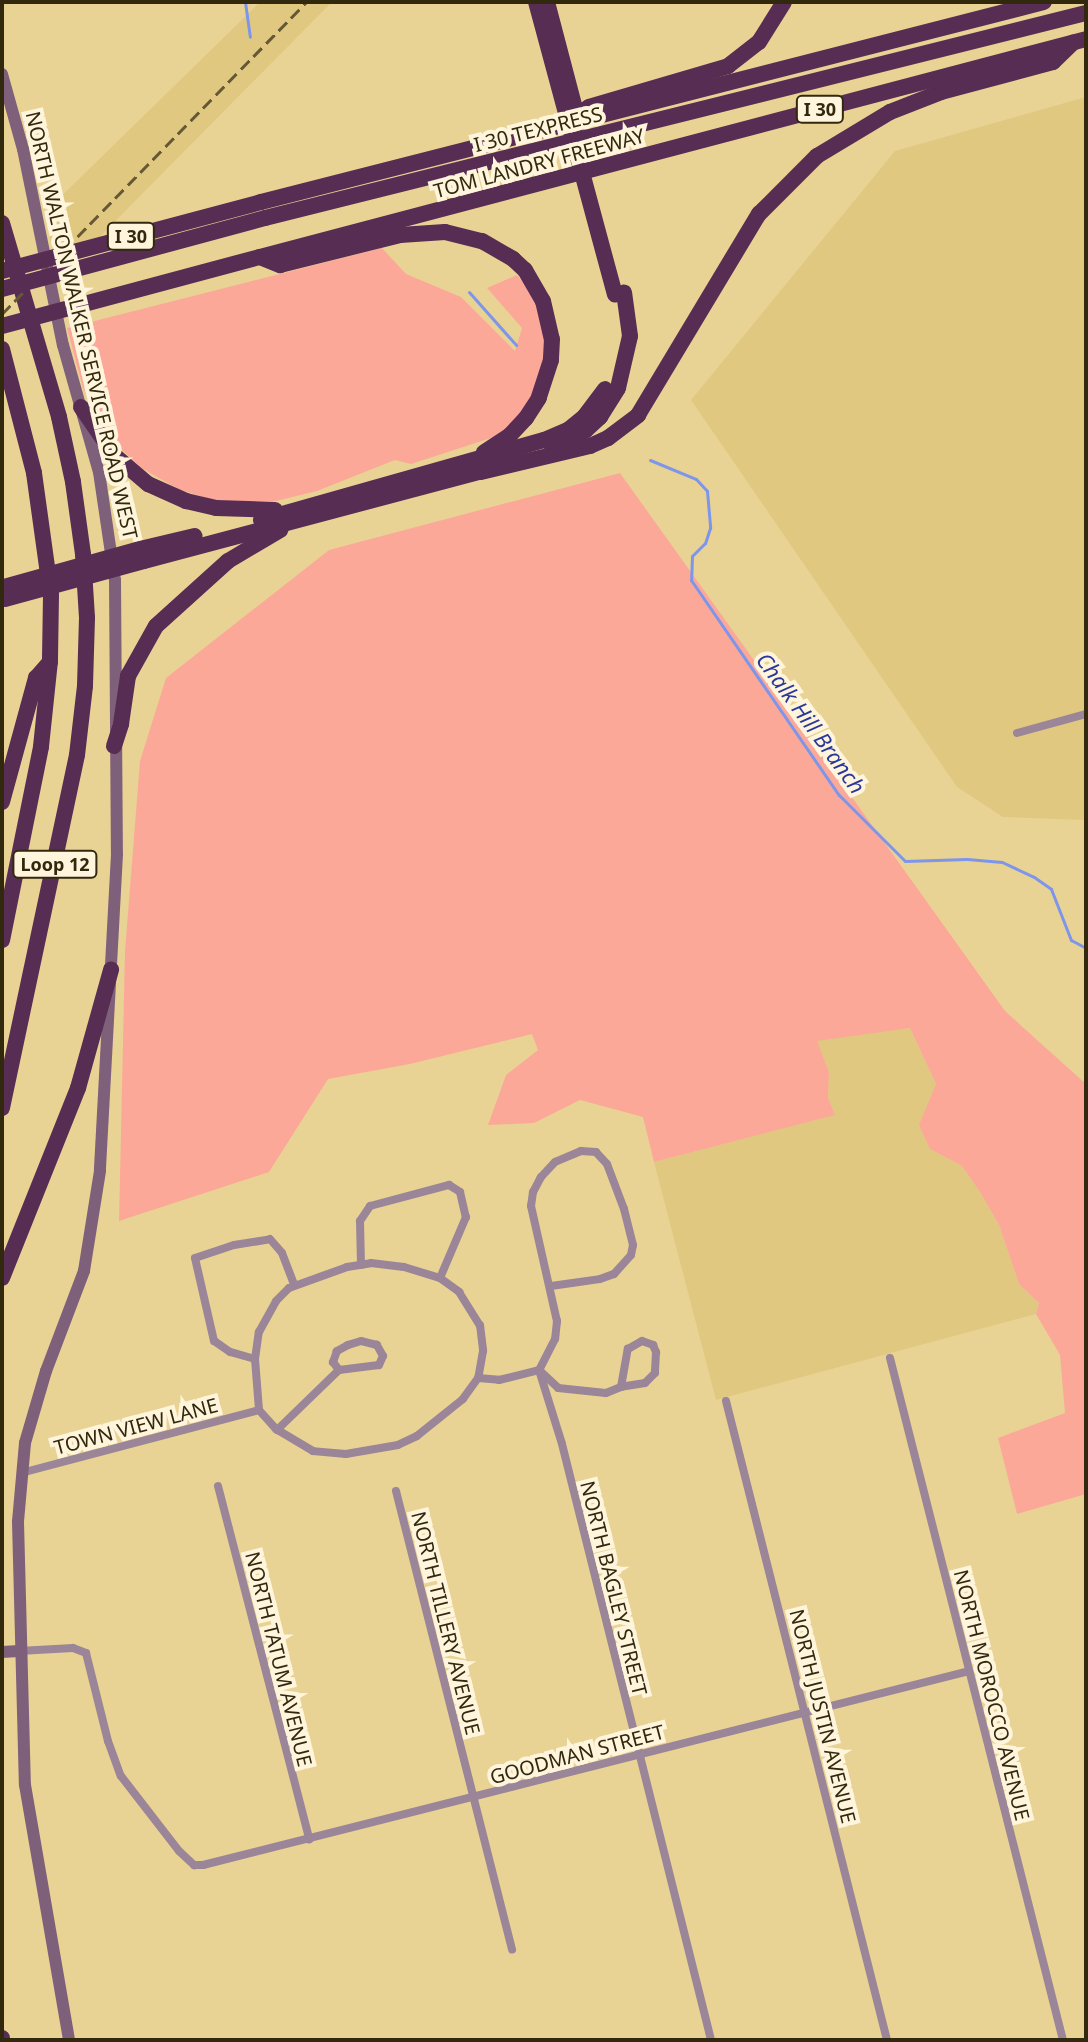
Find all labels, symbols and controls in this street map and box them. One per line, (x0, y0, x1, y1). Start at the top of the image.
road number: I 30 (794, 95, 846, 123)
street label: I 30 TEXPRESS (471, 101, 605, 157)
street label: NORTH WALTON WALKER SERVICE ROAD WEST (21, 109, 143, 541)
street label: TOM LANDRY FREEWAY (431, 123, 647, 203)
road number: I 30 (105, 222, 157, 250)
water label: Chalk Hill Branch (751, 647, 871, 799)
road number: Loop 12 (11, 850, 99, 878)
street label: TOWN VIEW LANE (52, 1393, 220, 1459)
street label: NORTH BAGLEY STREET (576, 1478, 652, 1698)
street label: NORTH TILLERY AVENUE (407, 1509, 485, 1737)
street label: NORTH TATUM AVENUE (241, 1549, 317, 1769)
street label: NORTH MOROCCO AVENUE (949, 1567, 1035, 1823)
street label: NORTH JUSTIN AVENUE (785, 1606, 861, 1826)
street label: GOODMAN STREET (487, 1719, 667, 1789)

